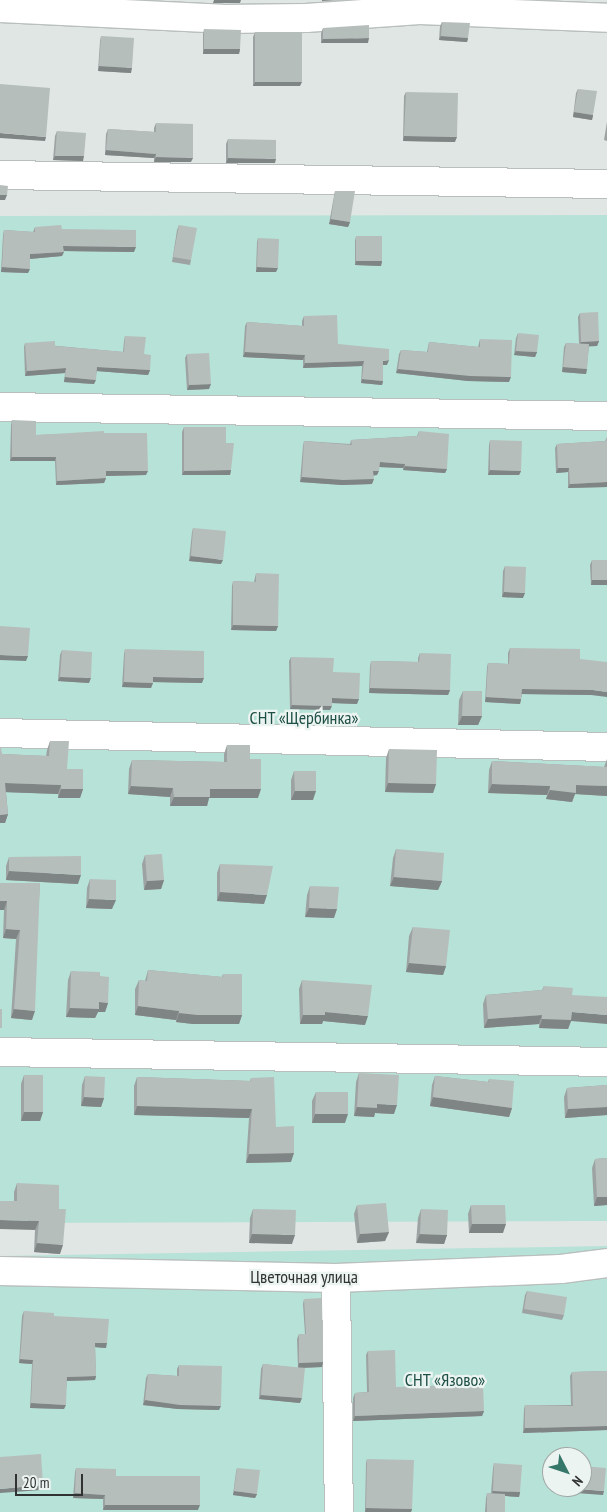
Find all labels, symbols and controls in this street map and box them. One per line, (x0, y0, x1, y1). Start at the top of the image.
park label: СНТ «Щербинка» (249, 707, 359, 729)
street label: Цветочная улица (250, 1266, 358, 1288)
park label: СНТ «Язово» (404, 1369, 486, 1391)
north arrow (542, 1447, 592, 1497)
scale bar (18, 1464, 85, 1496)
text: N (568, 1472, 587, 1490)
text: 20 m (23, 1473, 49, 1492)

